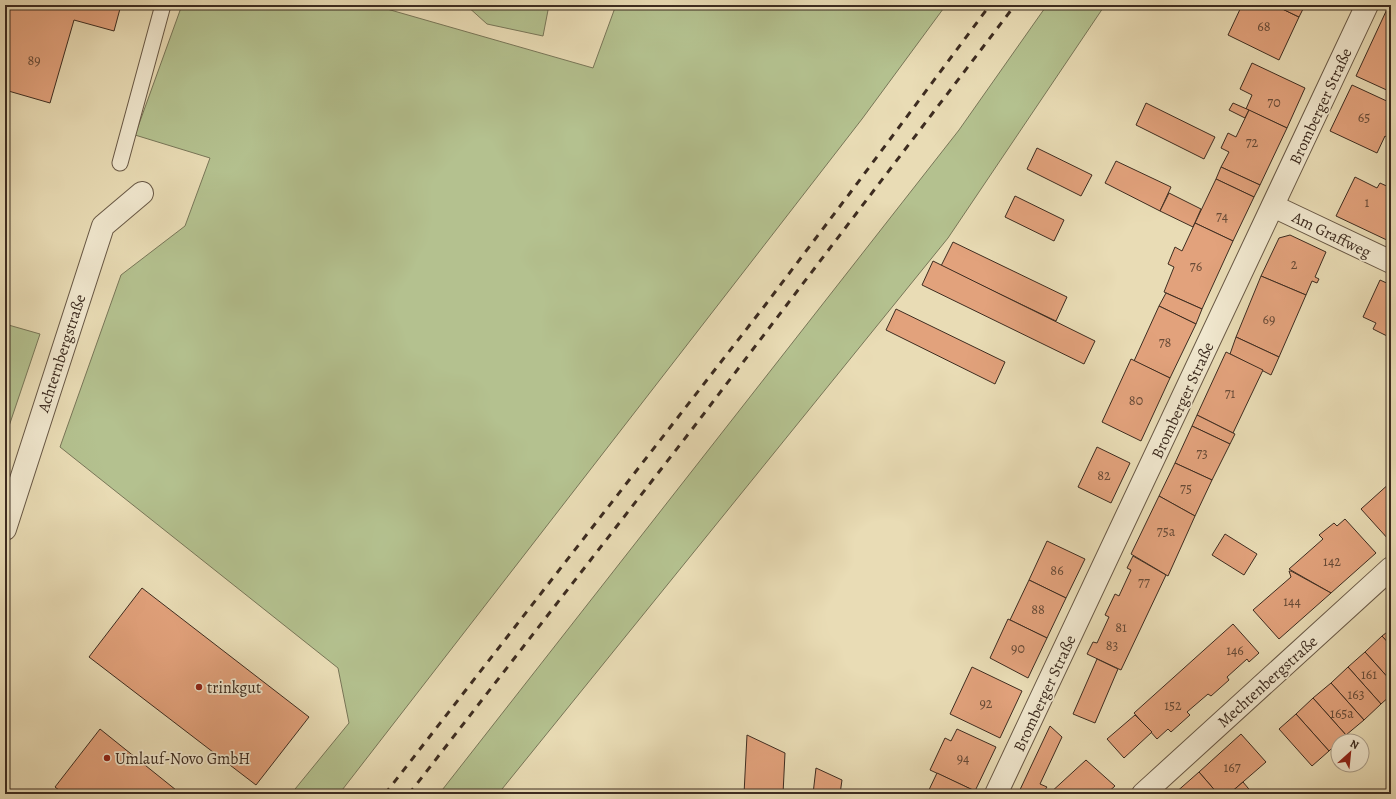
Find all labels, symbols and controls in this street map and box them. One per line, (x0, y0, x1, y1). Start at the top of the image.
house number: 68 (1257, 17, 1271, 36)
street label: Bromberger Straße (1284, 45, 1358, 168)
house number: 89 (27, 51, 41, 70)
house number: 70 (1267, 93, 1281, 112)
house number: 65 (1358, 108, 1370, 127)
house number: 72 (1246, 133, 1259, 152)
house number: 1 (1365, 193, 1370, 212)
street label: Am Graffweg (1287, 206, 1375, 264)
house number: 74 (1216, 207, 1228, 226)
house number: 2 (1291, 255, 1298, 274)
house number: 76 (1190, 257, 1202, 276)
street label: Achternbergstraße (32, 291, 91, 416)
house number: 69 (1263, 310, 1275, 329)
house number: 78 (1159, 333, 1172, 352)
street label: Bromberger Straße (1146, 339, 1220, 462)
house number: 71 (1225, 384, 1236, 403)
house number: 80 (1129, 391, 1143, 410)
house number: 73 (1196, 444, 1208, 463)
house number: 82 (1097, 466, 1111, 485)
house number: 75 (1180, 479, 1192, 498)
house number: 75a (1157, 522, 1176, 541)
house number: 142 (1323, 552, 1341, 571)
house number: 86 (1050, 561, 1064, 580)
house number: 77 (1138, 573, 1150, 592)
house number: 144 (1283, 592, 1301, 611)
house number: 88 (1031, 600, 1045, 619)
house number: 81 (1115, 618, 1127, 637)
street label: Mechtenbergstraße (1213, 631, 1323, 733)
street label: Bromberger Straße (1008, 632, 1082, 755)
house number: 83 (1106, 636, 1118, 655)
house number: 90 (1011, 639, 1025, 658)
house number: 146 (1226, 641, 1244, 660)
house number: 161 (1361, 665, 1377, 684)
place label: trinkgut (207, 677, 261, 699)
marker: trinkgut (194, 682, 204, 692)
house number: 163 (1347, 685, 1365, 704)
house number: 92 (979, 694, 993, 713)
house number: 152 (1164, 696, 1182, 715)
house number: 165a (1330, 704, 1354, 723)
north arrow (1330, 733, 1370, 773)
text: N (1347, 736, 1361, 753)
place label: Umlauf-Novo GmbH (115, 748, 250, 770)
house number: 94 (957, 749, 969, 768)
marker: Umlauf-Novo GmbH (102, 753, 112, 763)
house number: 167 (1223, 758, 1241, 777)

